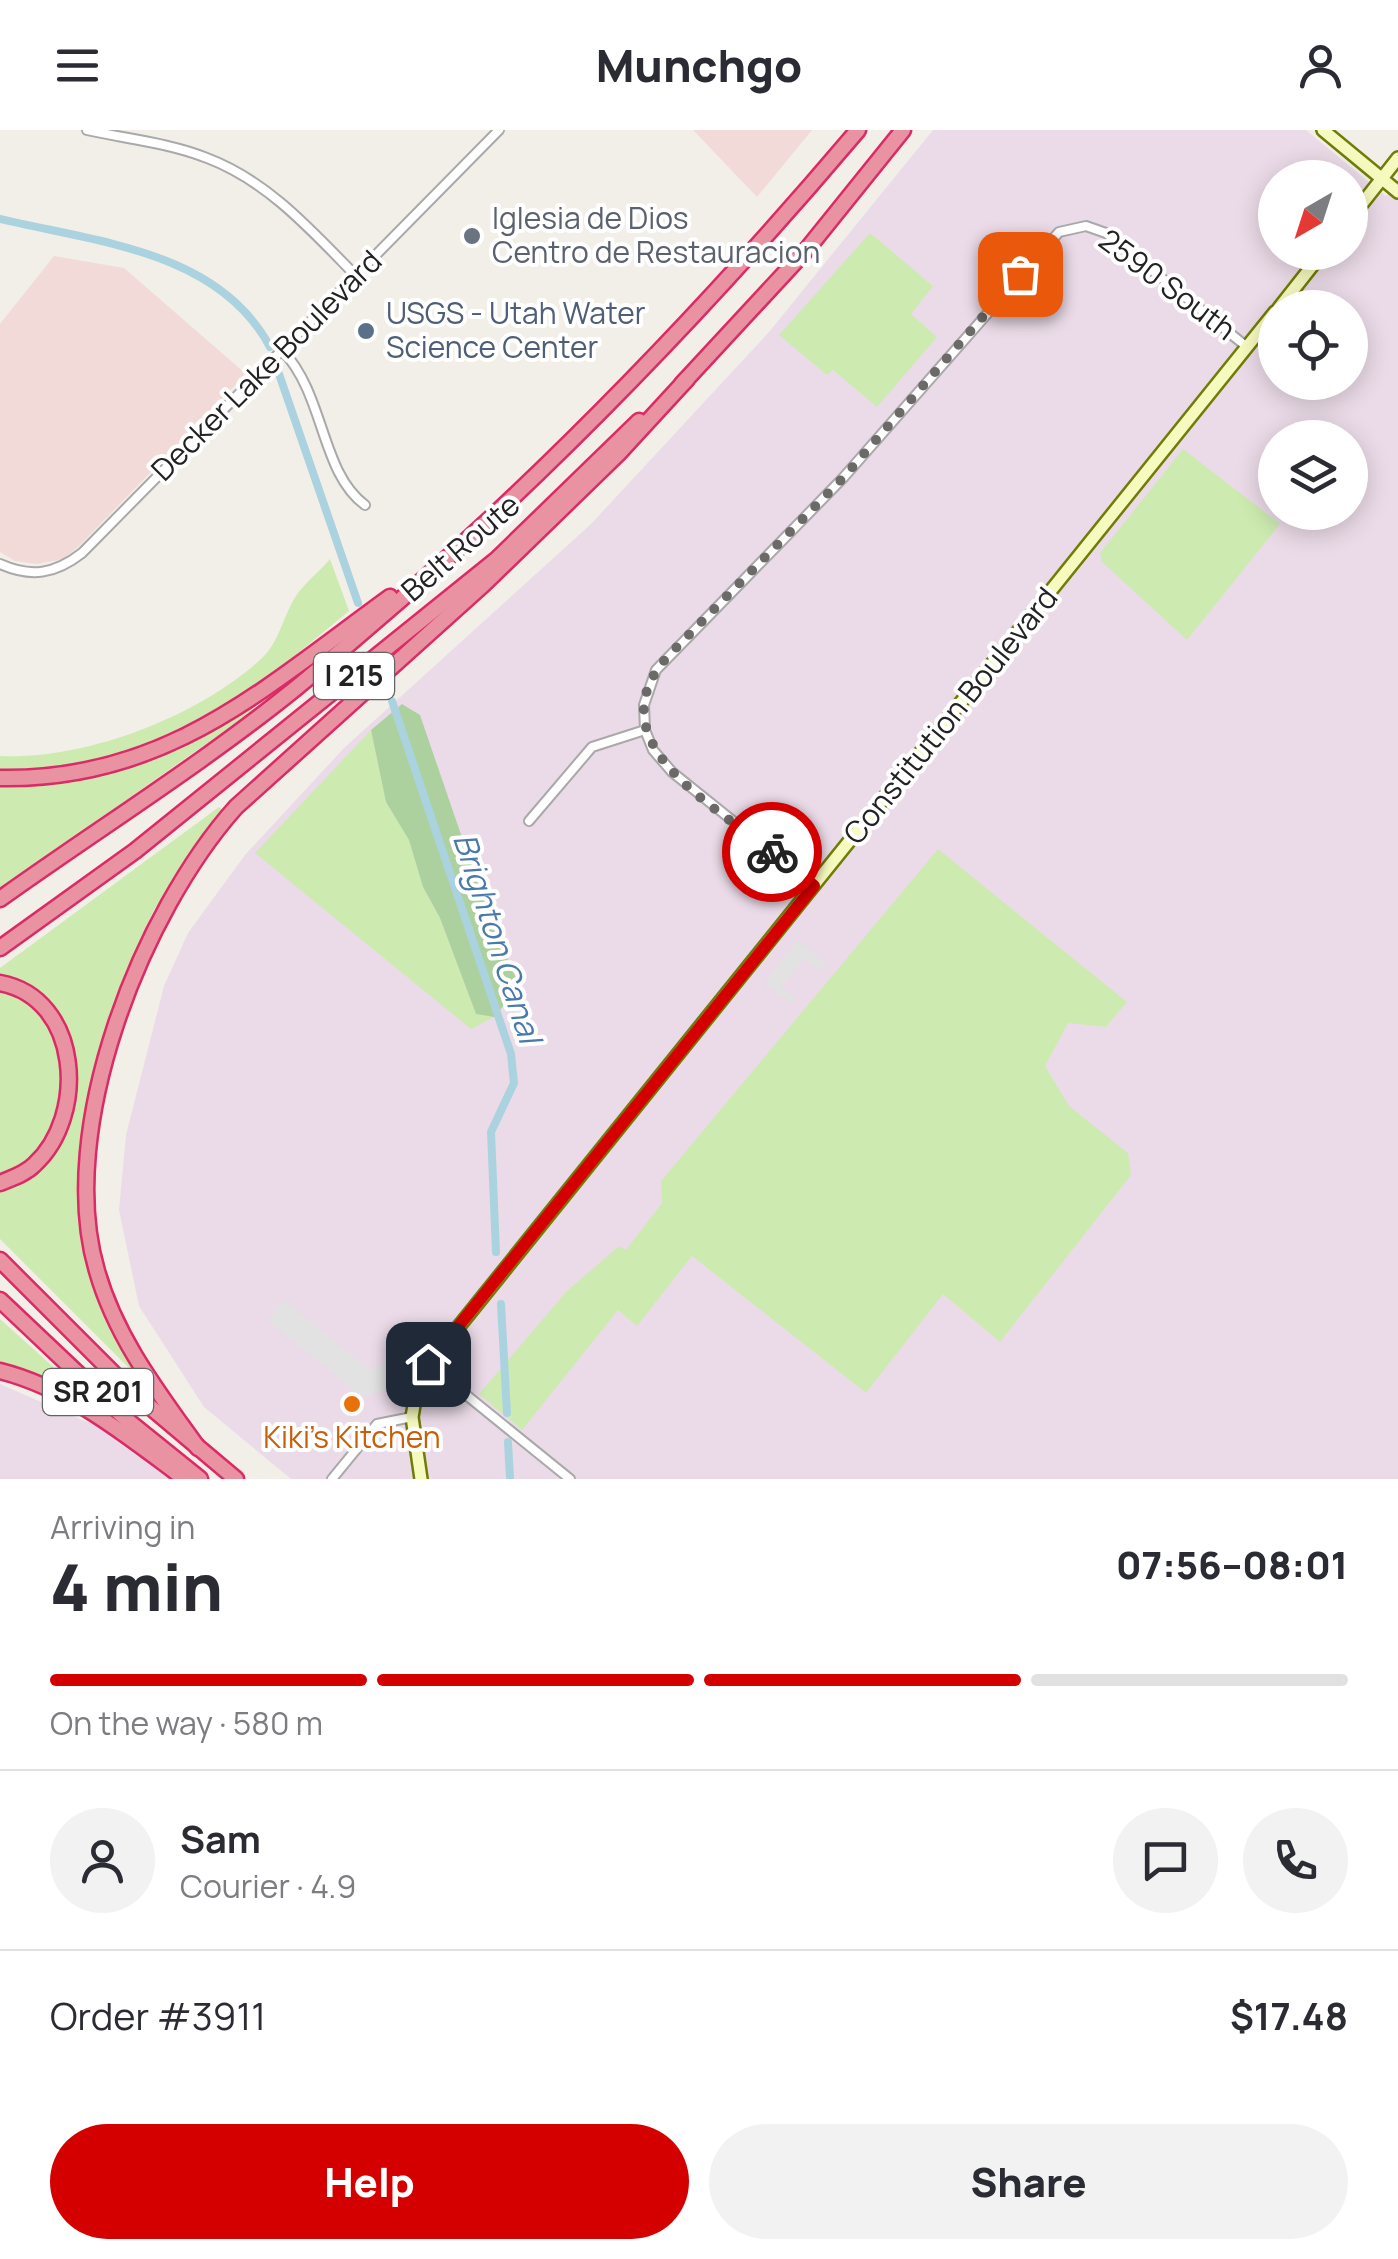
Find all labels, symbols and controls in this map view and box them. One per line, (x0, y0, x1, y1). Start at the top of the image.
text: Munchgo (596, 34, 802, 96)
icon: menu (50, 38, 105, 93)
icon: person (1293, 38, 1348, 93)
north arrow (1258, 160, 1368, 270)
map controls (1258, 160, 1368, 530)
place label: Iglesia de Dios Centro de Restauracion (492, 197, 820, 272)
street label: 2590 South (1091, 219, 1245, 349)
marker: Iglesia de Dios Centro de Restauracion (461, 225, 483, 247)
pin (978, 232, 1063, 317)
street label: Decker Lake Boulevard (142, 241, 390, 489)
icon: bag (993, 247, 1048, 302)
button: locate (1258, 290, 1368, 400)
place label: USGS - Utah Water Science Center (386, 292, 646, 367)
marker: USGS - Utah Water Science Center (355, 320, 377, 342)
button: layers (1258, 420, 1368, 530)
street label: Belt Route (392, 484, 528, 610)
street label: Constitution Boulevard (833, 578, 1066, 852)
road number: I 215 (314, 653, 394, 699)
courier (722, 802, 822, 902)
icon: bike (745, 825, 800, 880)
water label: Brighton Canal (443, 827, 554, 1052)
pin (386, 1322, 471, 1407)
icon: home (401, 1337, 456, 1392)
road number: SR 201 (43, 1369, 153, 1415)
marker: Kiki's Kitchen (341, 1393, 363, 1415)
place label: Kiki's Kitchen (263, 1416, 441, 1457)
text: Arriving in (50, 1505, 195, 1549)
text: 07:56–08:01 (1116, 1538, 1348, 1590)
text: 4 min (50, 1542, 223, 1631)
text: On the way · 580 m (50, 1701, 323, 1745)
button: person (50, 1808, 155, 1913)
button: chat (1113, 1808, 1218, 1913)
button: phone (1243, 1808, 1348, 1913)
text: Sam (180, 1812, 261, 1864)
text: Courier · 4.9 (180, 1864, 356, 1908)
text: Order #3911 (50, 1989, 266, 2041)
text: $17.48 (1230, 1989, 1348, 2041)
button: Help (50, 2124, 689, 2239)
button: Share (709, 2124, 1348, 2239)

